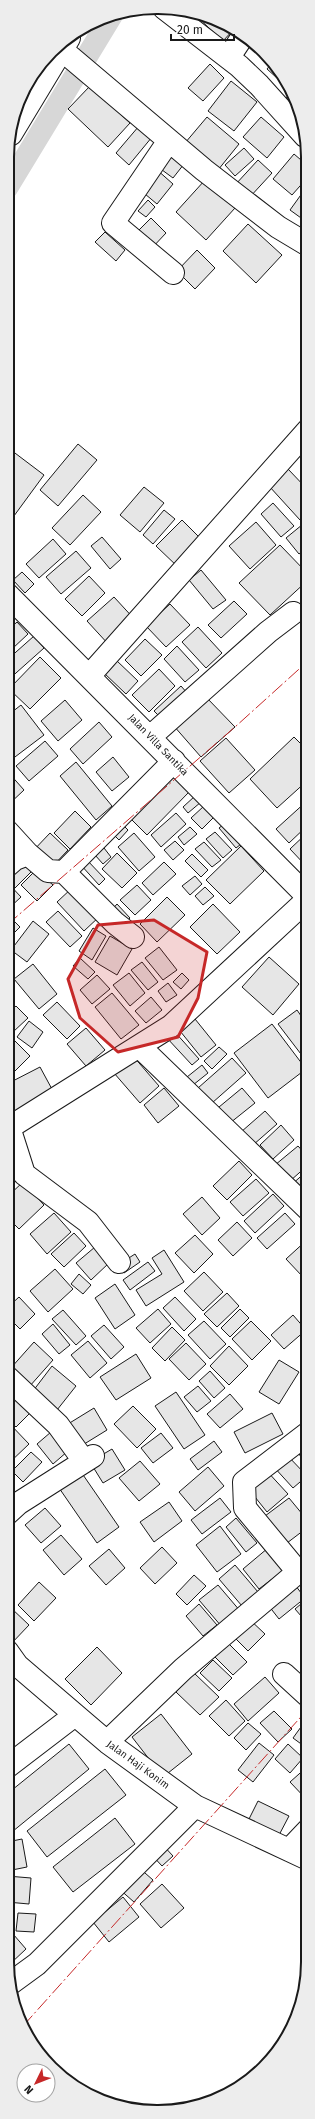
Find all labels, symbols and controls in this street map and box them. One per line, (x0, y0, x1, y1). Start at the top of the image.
scale bar (171, 16, 234, 42)
text: 20 m (177, 23, 203, 37)
street label: Jalan Villa Santika (126, 712, 190, 778)
street label: Jalan Haji Konim (104, 1738, 172, 1792)
north arrow (16, 2063, 56, 2103)
text: N (22, 2082, 36, 2097)

